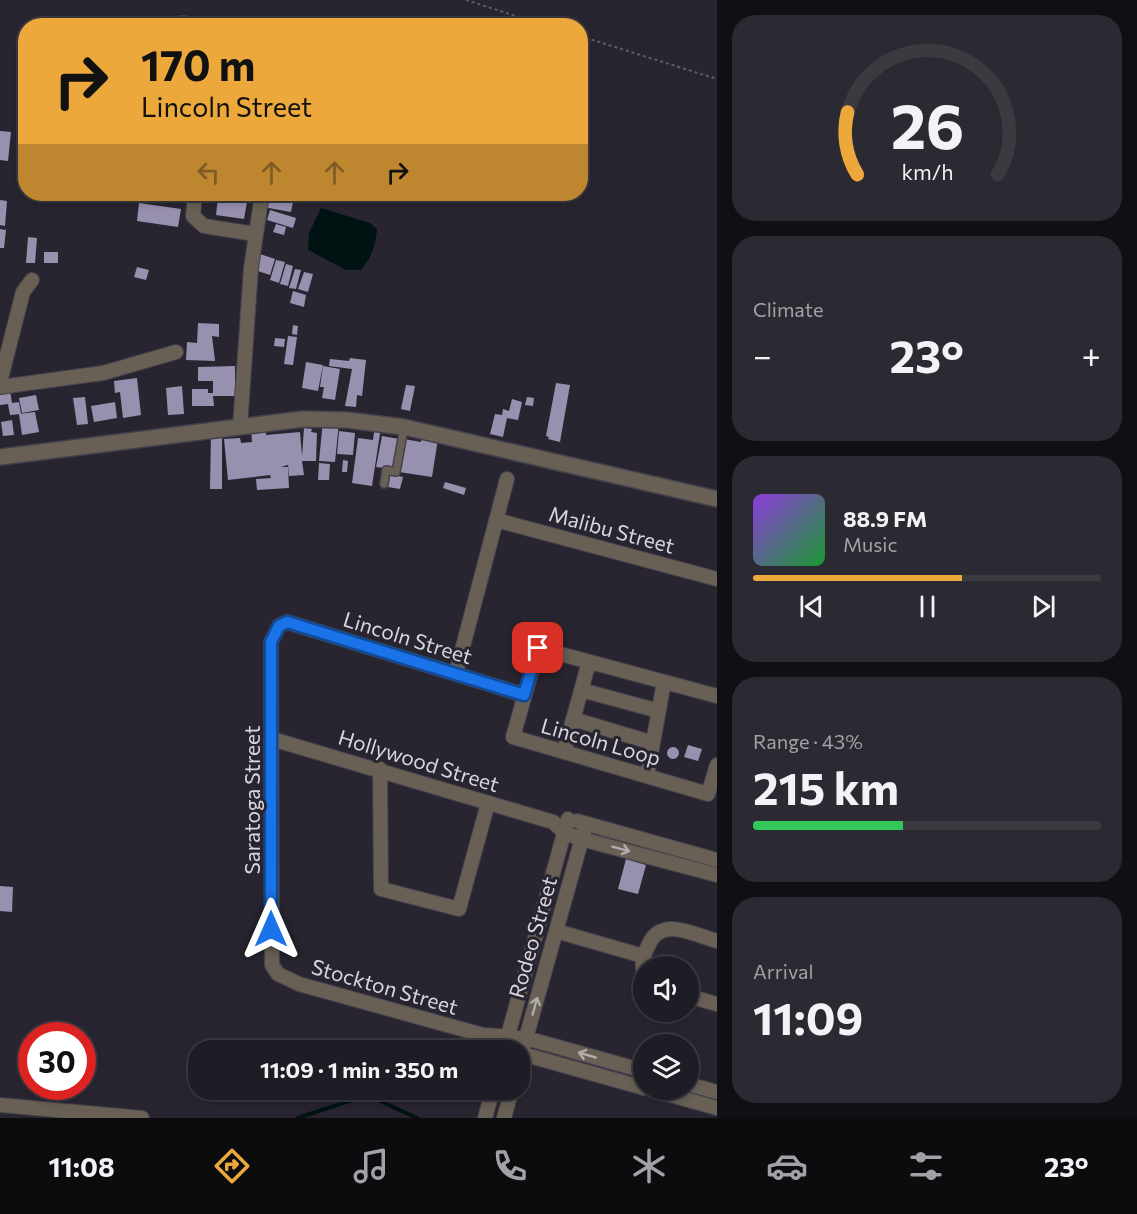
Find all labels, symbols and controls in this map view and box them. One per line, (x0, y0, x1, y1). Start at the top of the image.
text: 170 m (141, 38, 255, 90)
icon: right (42, 42, 120, 120)
text: 26 (890, 86, 964, 162)
text: Lincoln Street (141, 90, 312, 123)
icon: left (192, 156, 225, 189)
icon: ahead (255, 156, 288, 189)
icon: ahead (318, 156, 351, 189)
icon: right (381, 156, 414, 189)
text: km/h (901, 158, 953, 184)
text: Climate (753, 297, 823, 321)
text: 23° (890, 327, 964, 382)
text: − (753, 334, 772, 375)
text: + (1082, 334, 1101, 375)
street label: Malibu Street (546, 500, 678, 558)
text: 88.9 FM (843, 505, 927, 532)
text: Music (843, 532, 897, 556)
icon: previous (795, 590, 828, 623)
icon: pause (911, 590, 944, 623)
icon: next (1027, 590, 1060, 623)
street label: Lincoln Street (341, 606, 475, 668)
pin (512, 622, 563, 673)
icon: arrive (521, 631, 554, 664)
street label: Lincoln Loop (538, 712, 664, 770)
street label: Hollywood Street (336, 724, 502, 796)
street label: Saratoga Street (239, 725, 264, 875)
text: Range · 43% (753, 729, 863, 753)
text: 215 km (753, 759, 899, 814)
one-way arrow (611, 844, 630, 855)
street label: Rodeo Street (503, 873, 561, 1001)
position arrow (239, 897, 303, 961)
street label: Stockton Street (309, 953, 461, 1019)
map controls (633, 956, 699, 1100)
button: sound (633, 956, 699, 1022)
text: Arrival (753, 959, 814, 983)
text: 11:09 (753, 989, 863, 1044)
one-way arrow (530, 997, 541, 1016)
speed limit sign: 30 (18, 1022, 96, 1100)
button: layers (633, 1034, 699, 1100)
one-way arrow (578, 1049, 597, 1061)
text: 11:09 · 1 min · 350 m (260, 1056, 458, 1083)
icon: directions (211, 1145, 253, 1187)
icon: music (350, 1145, 392, 1187)
icon: phone (489, 1145, 531, 1187)
icon: climate (628, 1145, 670, 1187)
icon: car (766, 1145, 808, 1187)
icon: filters (905, 1145, 947, 1187)
text: 11:08 (48, 1150, 115, 1183)
text: 23° (1044, 1150, 1089, 1183)

